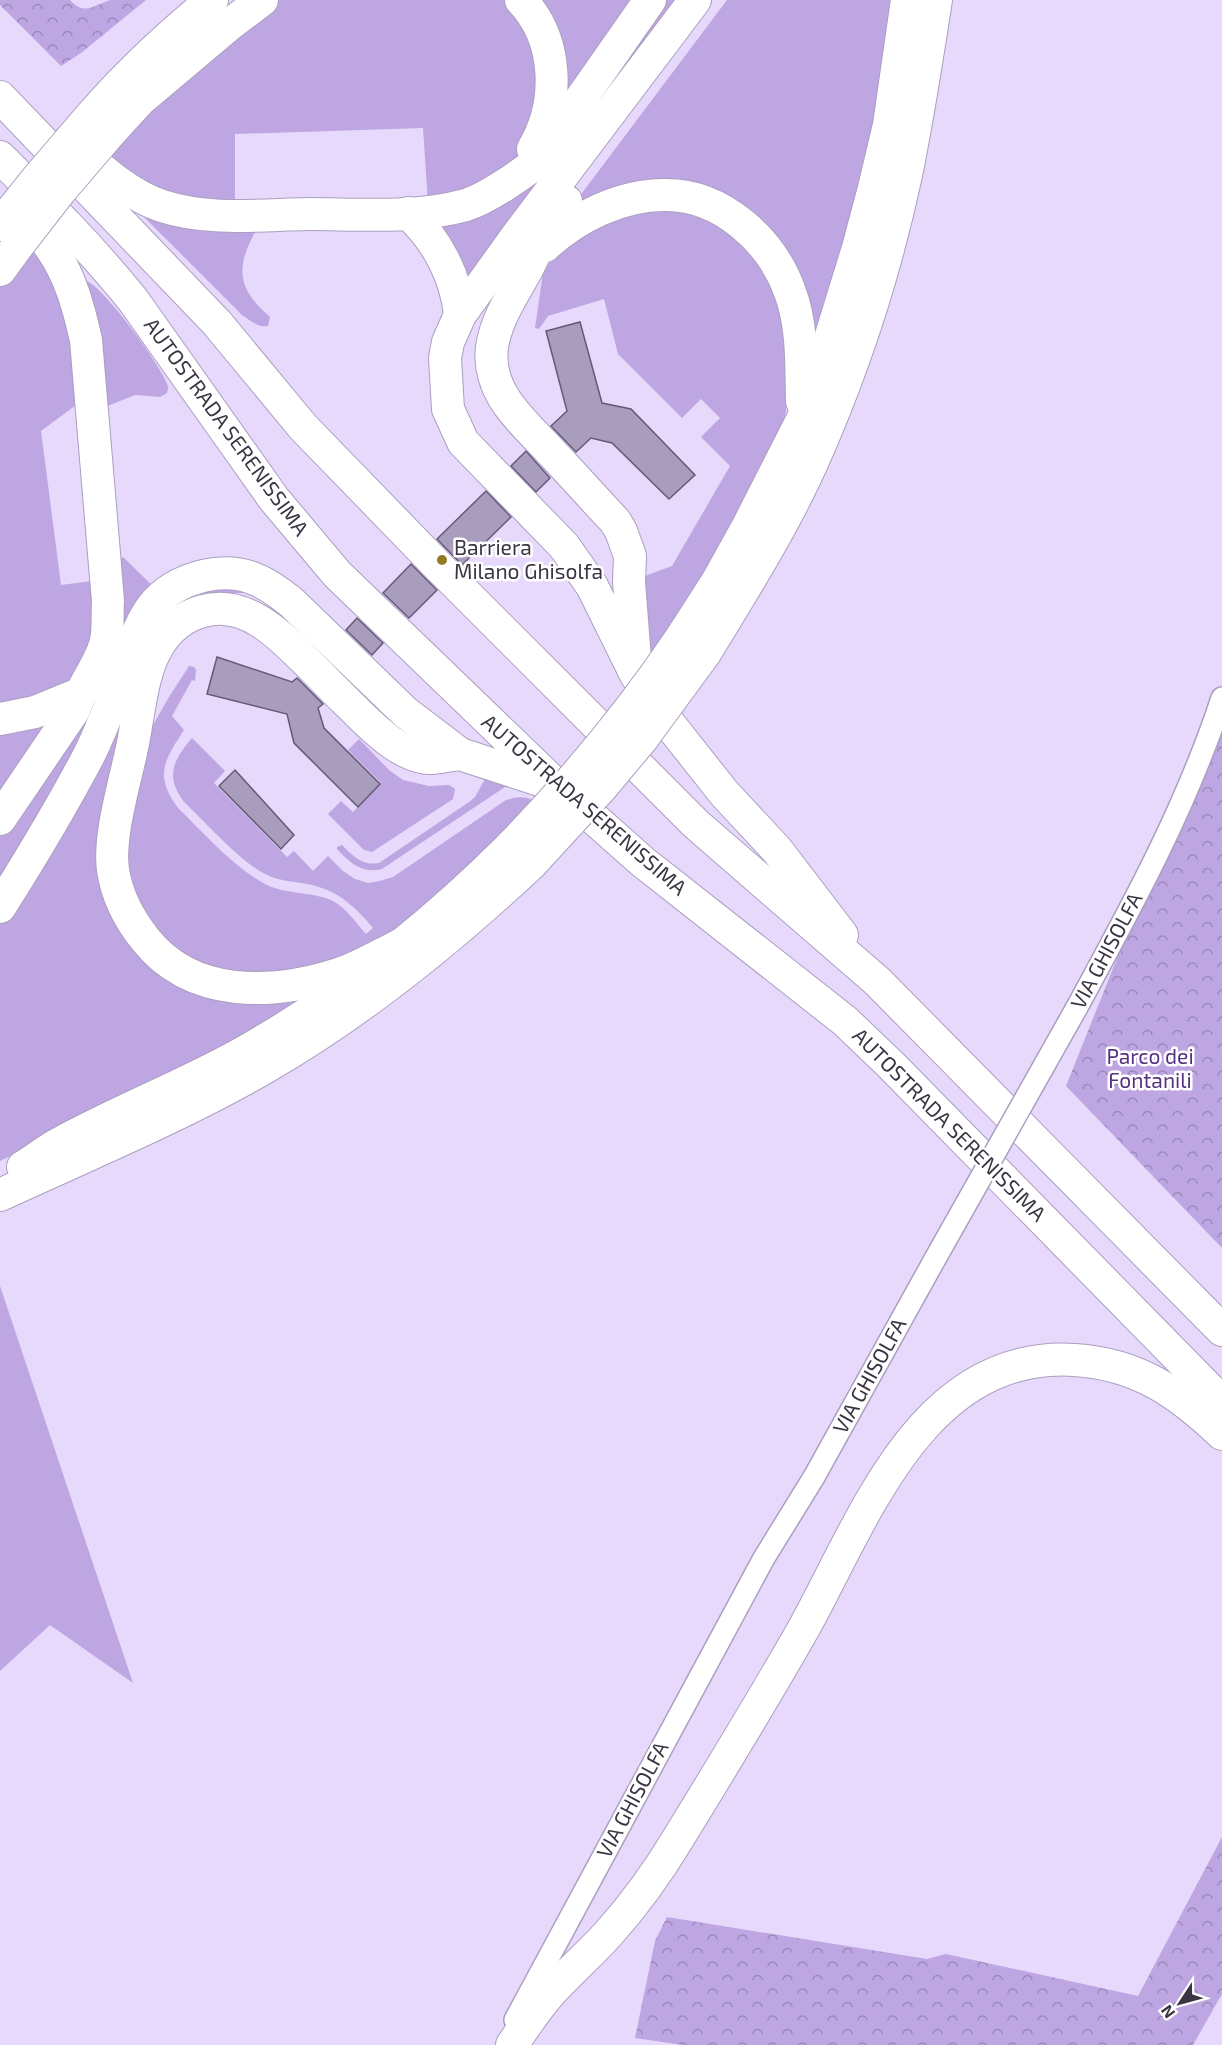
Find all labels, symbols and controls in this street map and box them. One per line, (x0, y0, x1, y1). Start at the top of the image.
street label: AUTOSTRADA SERENISSIMA (140, 312, 315, 540)
place label: Barriera Milano Ghisolfa (454, 534, 603, 583)
marker: Barriera Milano Ghisolfa (435, 553, 449, 567)
street label: AUTOSTRADA SERENISSIMA (477, 708, 692, 900)
street label: VIA GHISOLFA (1065, 888, 1147, 1013)
street label: AUTOSTRADA SERENISSIMA (848, 1022, 1052, 1226)
park label: Parco dei Fontanili (1106, 1043, 1194, 1092)
street label: VIA GHISOLFA (827, 1313, 911, 1437)
street label: VIA GHISOLFA (591, 1737, 673, 1862)
north arrow (1150, 1973, 1210, 2033)
text: N (1156, 2002, 1179, 2022)

